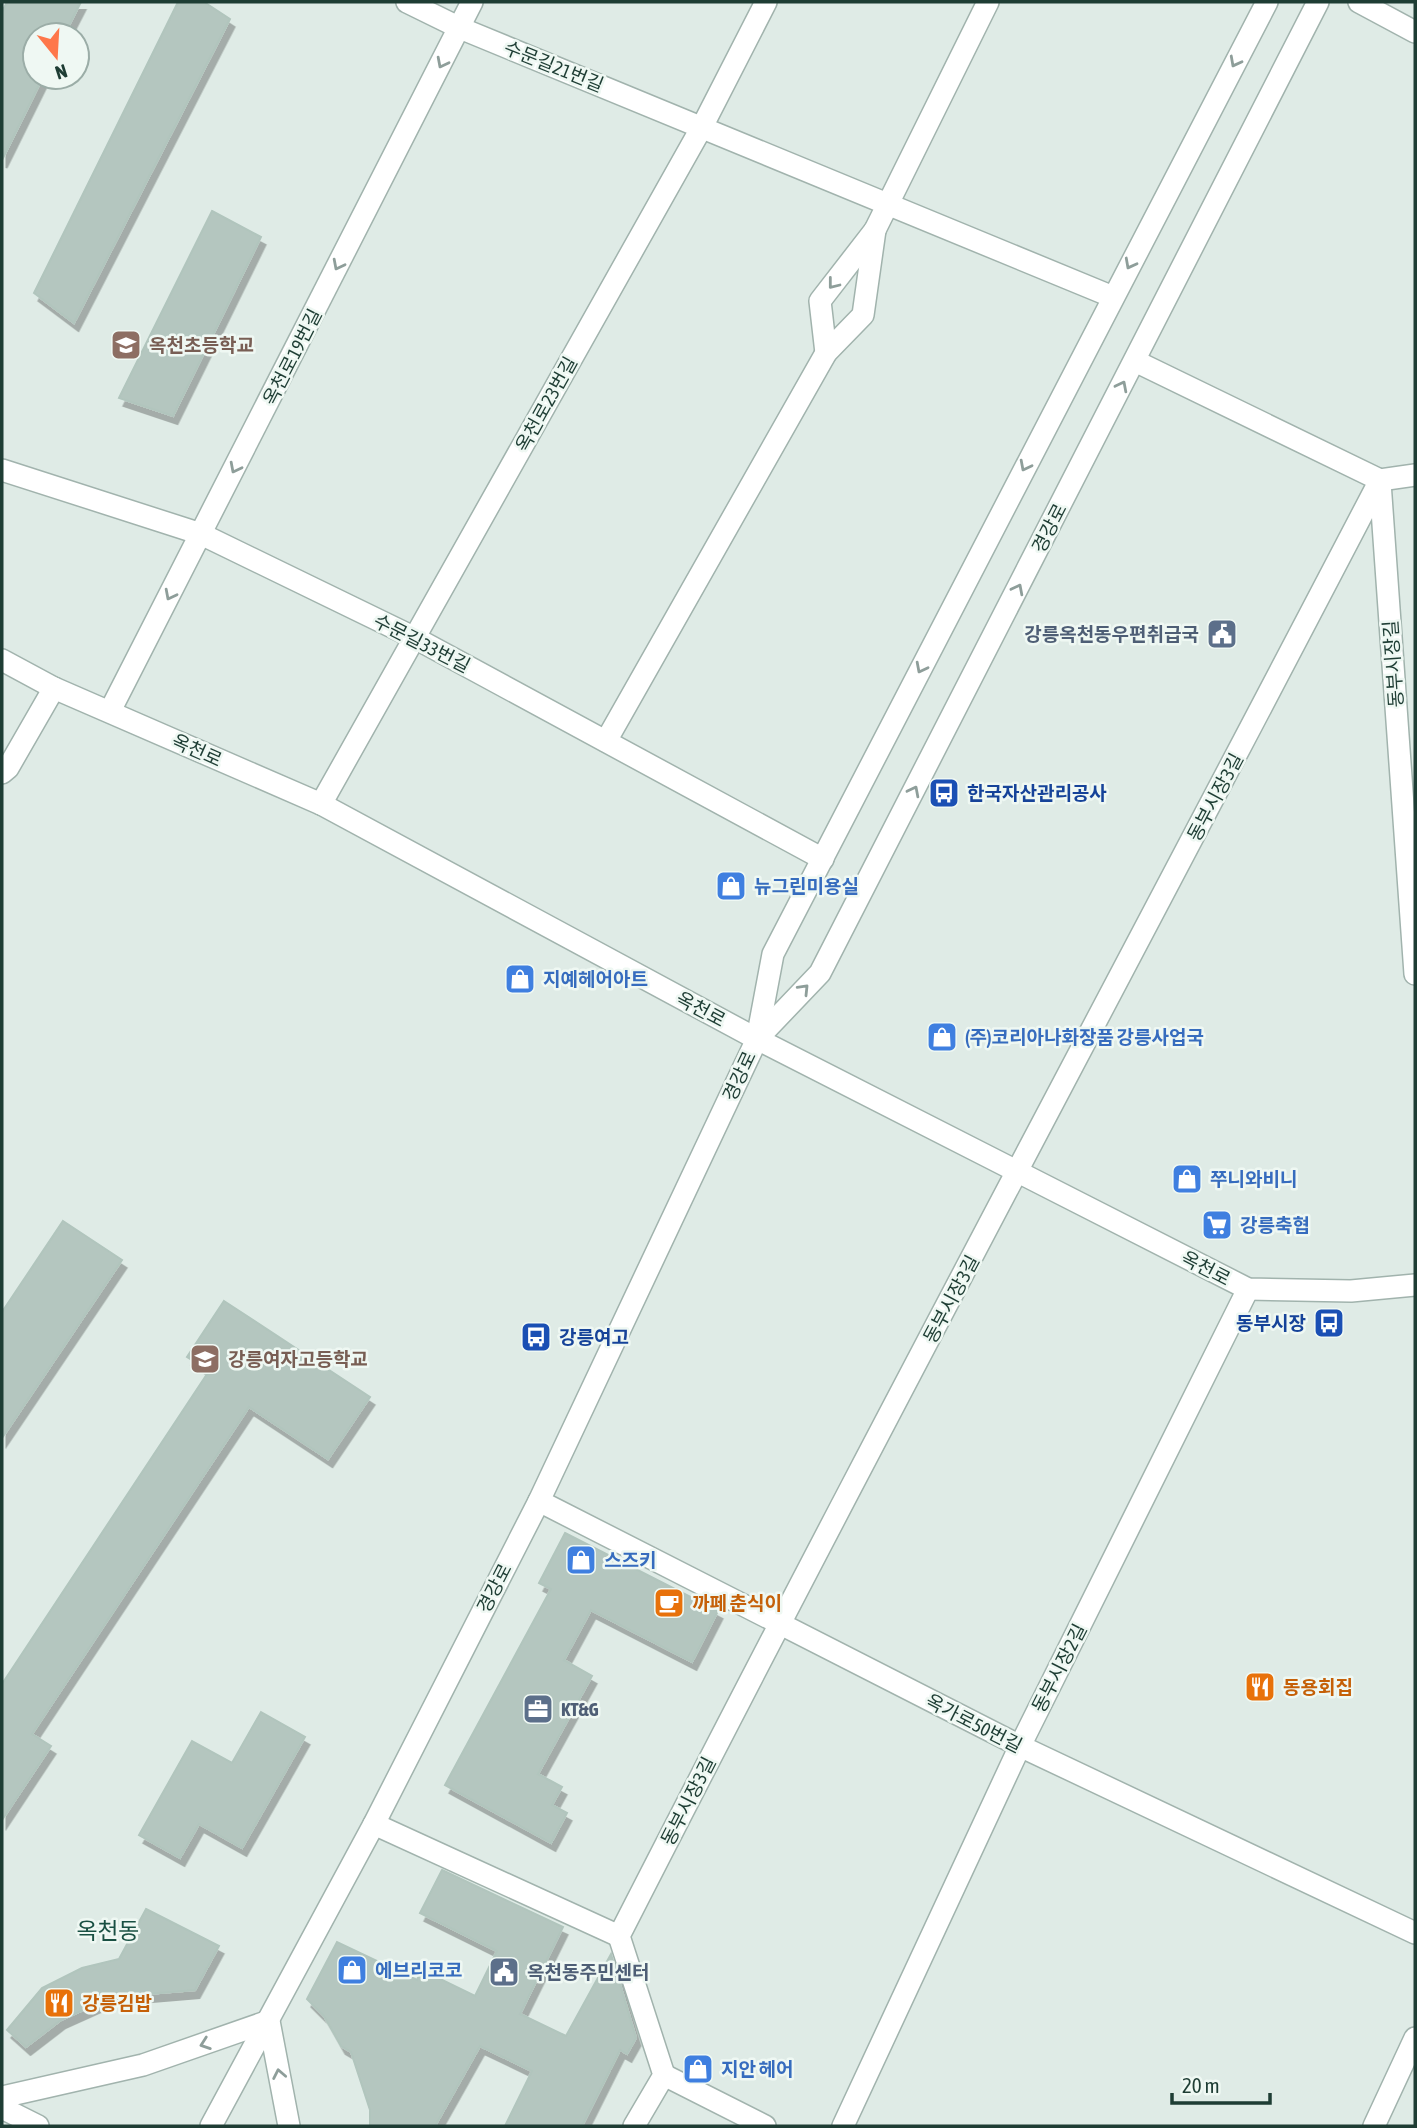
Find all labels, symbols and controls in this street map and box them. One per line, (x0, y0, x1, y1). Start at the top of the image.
north arrow (21, 21, 91, 91)
street label: 수문길21번길 (501, 36, 607, 96)
one-way arrow (1230, 55, 1244, 67)
one-way arrow (436, 56, 450, 68)
text: N (53, 60, 70, 84)
one-way arrow (1125, 257, 1138, 269)
one-way arrow (333, 258, 347, 271)
one-way arrow (829, 276, 842, 289)
street label: 옥천로19번길 (258, 305, 326, 409)
school or university icon: 옥천초등학교 (109, 328, 143, 362)
place label: 옥천초등학교 (149, 334, 254, 356)
street label: 옥천로23번길 (511, 353, 581, 455)
one-way arrow (1114, 381, 1127, 394)
one-way arrow (1020, 459, 1034, 471)
one-way arrow (230, 461, 243, 473)
street label: 경강로 (1027, 500, 1071, 556)
one-way arrow (1009, 584, 1023, 596)
one-way arrow (165, 588, 178, 600)
street label: 수문길33번길 (370, 609, 474, 677)
public building icon: 강릉옥천동우편취급국 (1205, 617, 1239, 651)
street label: 동부시장길 (1379, 620, 1407, 708)
place label: 강릉옥천동우편취급국 (1024, 623, 1199, 645)
one-way arrow (916, 661, 929, 673)
street label: 옥천로 (169, 729, 225, 771)
street label: 동부시장3길 (1183, 749, 1247, 845)
bus stop icon: 한국자산관리공사 (927, 776, 961, 810)
place label: 한국자산관리공사 (967, 782, 1107, 804)
one-way arrow (905, 786, 919, 798)
shop icon: 뉴그린미용실 (714, 869, 748, 903)
place label: 뉴그린미용실 (754, 875, 859, 897)
shop icon: 지예헤어아트 (503, 962, 537, 996)
place label: 지예헤어아트 (543, 968, 648, 990)
one-way arrow (796, 985, 809, 998)
street label: 옥천로 (673, 987, 729, 1031)
shop icon: (주)코리아나화장품 강릉사업국 (925, 1020, 959, 1054)
place label: (주)코리아나화장품 강릉사업국 (965, 1026, 1204, 1048)
street label: 경강로 (718, 1048, 760, 1104)
shop icon: 쭈니와비니 (1170, 1162, 1204, 1196)
place label: 쭈니와비니 (1210, 1168, 1297, 1190)
supermarket icon: 강릉축협 (1200, 1208, 1234, 1242)
place label: 강릉축협 (1240, 1214, 1310, 1236)
street label: 옥천로 (1178, 1246, 1234, 1290)
street label: 동부시장3길 (919, 1251, 983, 1347)
bus stop icon: 동부시장 (1312, 1306, 1346, 1340)
place label: 동부시장 (1236, 1312, 1306, 1334)
bus stop icon: 강릉여고 (519, 1320, 553, 1354)
place label: 강릉여고 (559, 1326, 629, 1348)
school or university icon: 강릉여자고등학교 (188, 1342, 222, 1376)
place label: 강릉여자고등학교 (228, 1348, 368, 1370)
shop icon: 스즈키 (564, 1543, 598, 1577)
place label: 스즈키 (604, 1549, 656, 1571)
street label: 경강로 (472, 1560, 516, 1616)
cafe icon: 까페 춘식이 (652, 1586, 686, 1620)
place label: 까페 춘식이 (692, 1592, 782, 1614)
street label: 동부시장2길 (1027, 1620, 1091, 1716)
restaurant icon: 동용회집 (1243, 1670, 1277, 1704)
place label: 동용회집 (1283, 1676, 1353, 1698)
street label: 옥가로50번길 (922, 1689, 1026, 1757)
office icon: KT&G (521, 1692, 555, 1726)
place label: KT&G (561, 1698, 599, 1720)
street label: 동부시장3길 (656, 1753, 720, 1849)
district label: 옥천동 (76, 1918, 140, 1944)
shop icon: 에브리코코 (335, 1953, 369, 1987)
public building icon: 옥천동주민센터 (487, 1955, 521, 1989)
place label: 에브리코코 (375, 1959, 462, 1981)
place label: 옥천동주민센터 (527, 1961, 649, 1983)
restaurant icon: 강릉김밥 (42, 1986, 76, 2020)
place label: 강릉김밥 (82, 1992, 152, 2014)
one-way arrow (199, 2036, 211, 2050)
shop icon: 지안 헤어 (681, 2052, 715, 2086)
place label: 지안 헤어 (721, 2058, 794, 2080)
scale bar (1172, 2062, 1270, 2106)
one-way arrow (272, 2068, 287, 2080)
text: 20 m (1182, 2073, 1220, 2097)

